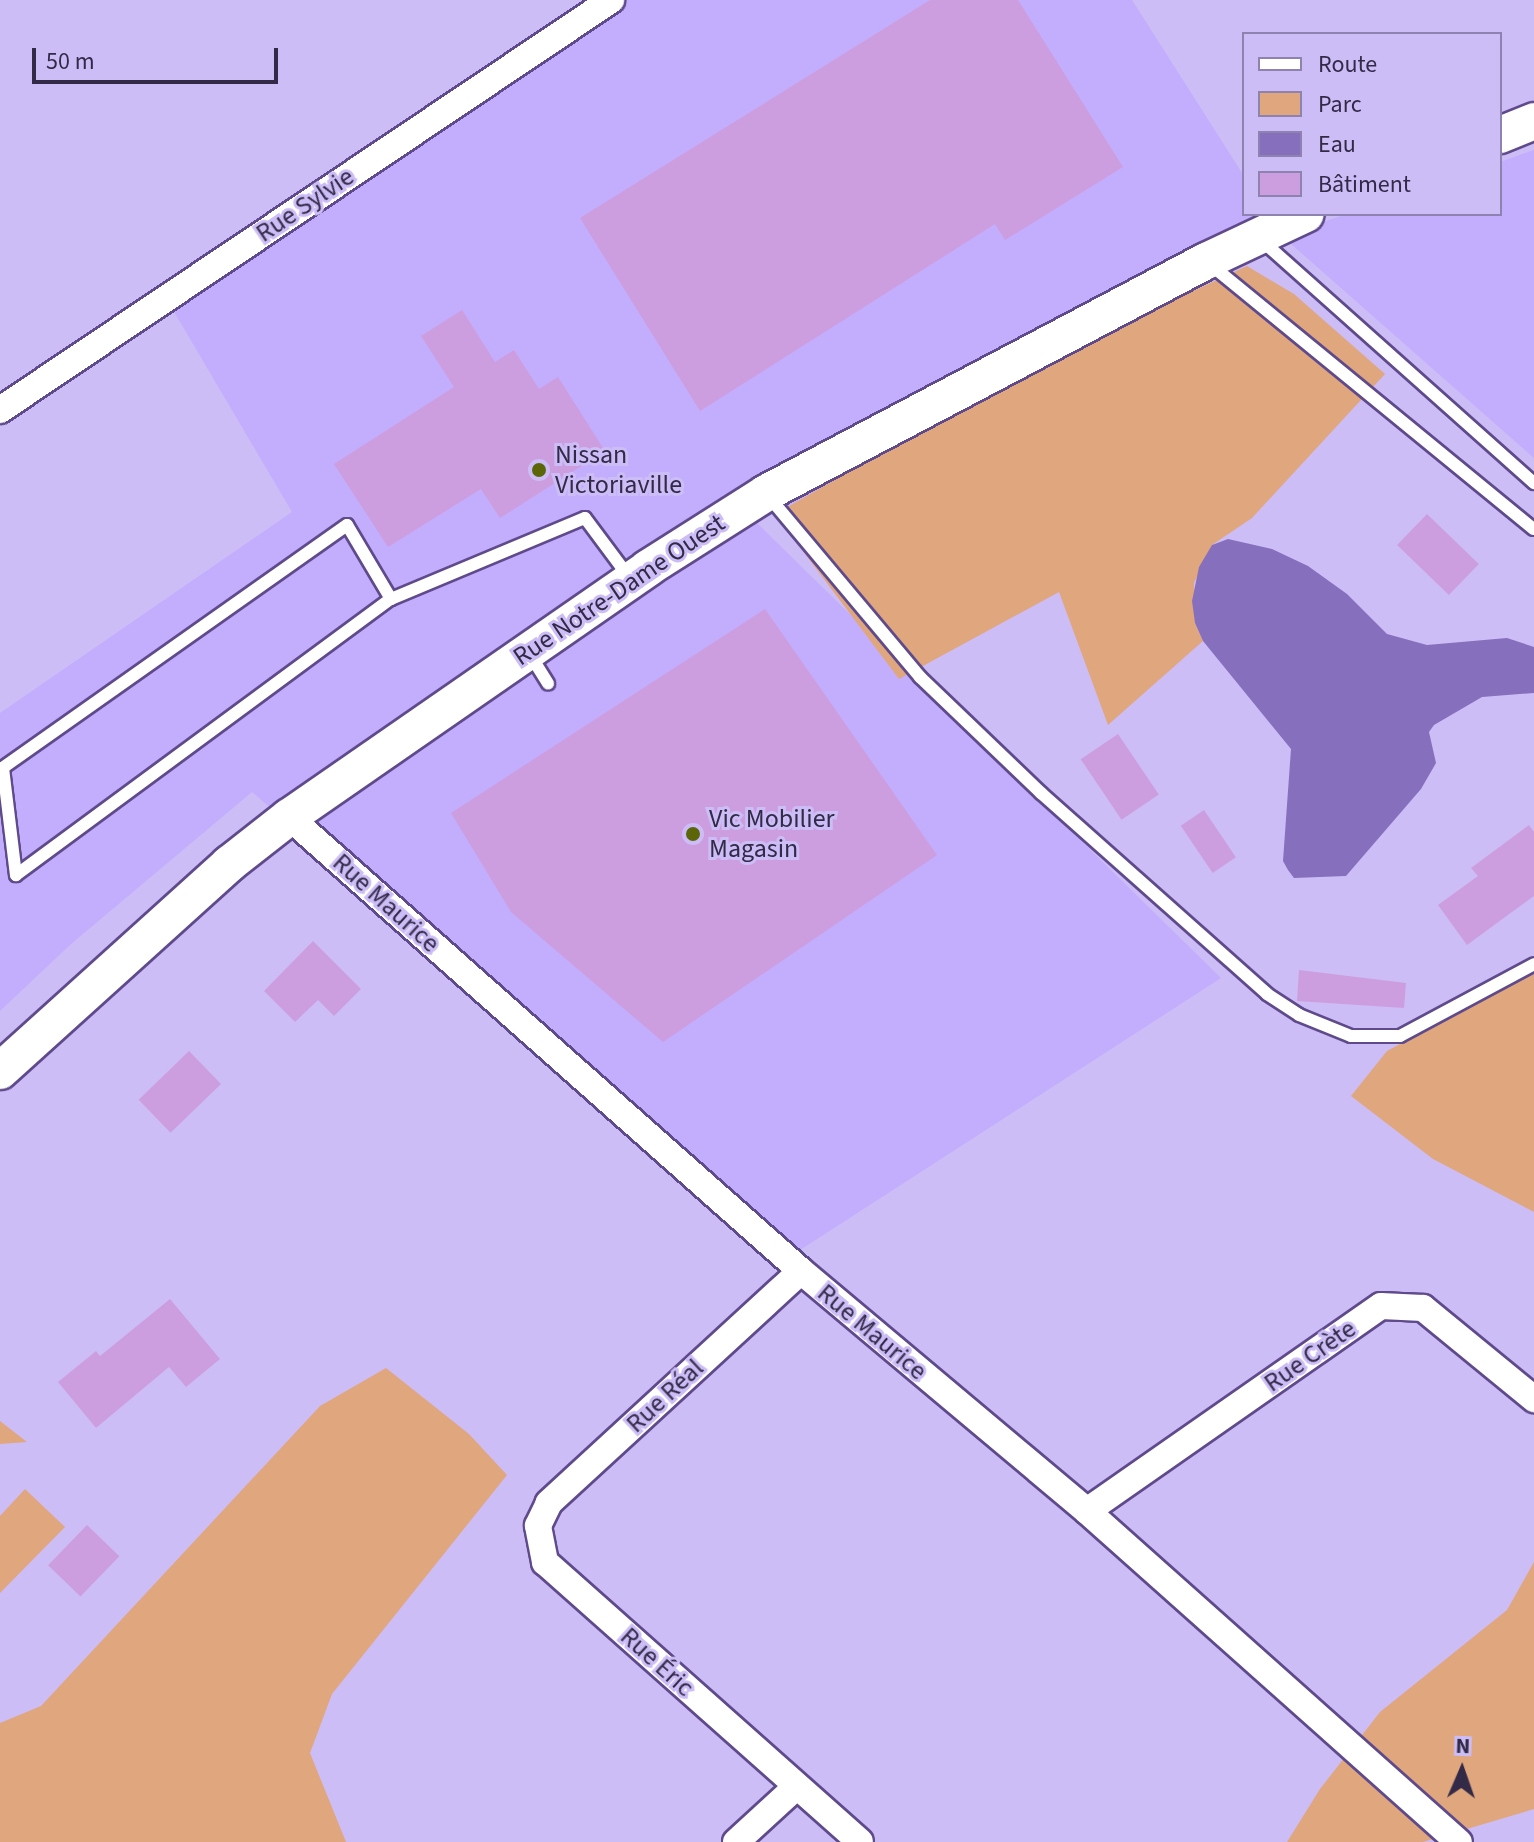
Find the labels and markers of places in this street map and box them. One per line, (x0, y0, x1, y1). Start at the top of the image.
place label: Nissan Victoriaville (555, 439, 682, 500)
marker: Nissan Victoriaville (530, 461, 548, 479)
place label: Vic Mobilier Magasin (709, 803, 835, 864)
marker: Vic Mobilier Magasin (684, 825, 702, 843)

